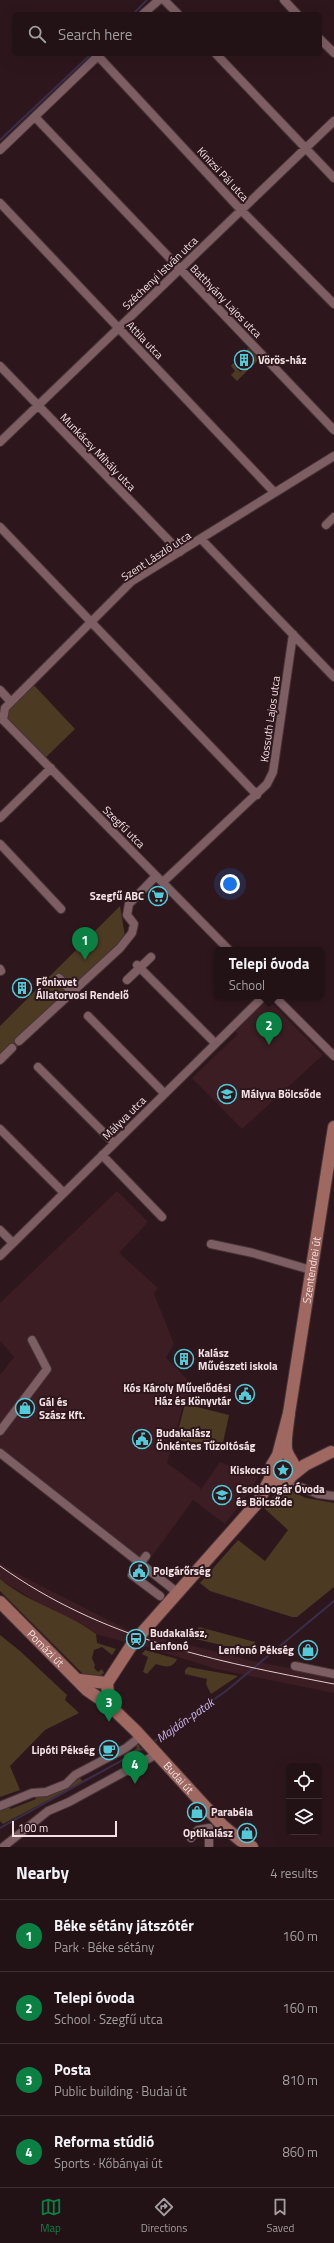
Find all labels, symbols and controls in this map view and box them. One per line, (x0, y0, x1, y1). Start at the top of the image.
search box (12, 12, 322, 56)
icon: search (26, 23, 48, 45)
text: Search here (58, 23, 132, 46)
street label: Kinizsi Pál utca (194, 143, 253, 205)
street label: Széchenyi István utca (119, 232, 202, 313)
street label: Batthyány Lajos utca (187, 261, 266, 342)
street label: Attila utca (123, 318, 167, 363)
building icon: Vörös-ház (233, 349, 255, 371)
place label: Vörös-ház (258, 352, 307, 368)
street label: Munkácsy Mihály utca (57, 410, 140, 495)
street label: Szent László utca (118, 527, 194, 585)
street label: Kossuth Lajos utca (256, 674, 284, 763)
street label: Szegfű utca (99, 802, 149, 852)
your location (220, 874, 240, 894)
supermarket icon: Szegfű ABC (147, 885, 169, 907)
place label: Szegfű ABC (90, 888, 144, 904)
pin: 1 (72, 927, 98, 960)
popup (214, 947, 324, 999)
text: Telepi óvoda (229, 952, 309, 975)
place label: Főnixvet Állatorvosi Rendelő (36, 974, 129, 1003)
text: School (229, 975, 265, 995)
building icon: Főnixvet Állatorvosi Rendelő (11, 977, 33, 999)
pin: 2 (256, 1012, 282, 1045)
school or university icon: Mályva Bölcsőde (216, 1083, 238, 1105)
place label: Mályva Bölcsőde (241, 1086, 321, 1102)
street label: Mályva utca (99, 1092, 150, 1143)
street label: Szentendrei út (298, 1235, 325, 1304)
place label: Kalász Művészeti iskola (198, 1345, 278, 1374)
building icon: Kalász Művészeti iskola (173, 1348, 195, 1370)
place label: Kós Károly Művelődési Ház és Könyvtár (123, 1380, 231, 1409)
public building icon: Kós Károly Művelődési Ház és Könyvtár (234, 1383, 256, 1405)
place label: Gál és Szász Kft. (39, 1394, 86, 1423)
shop icon: Gál és Szász Kft. (14, 1397, 36, 1419)
place label: Budakalász Önkéntes Tűzoltóság (156, 1425, 255, 1454)
public building icon: Budakalász Önkéntes Tűzoltóság (131, 1428, 153, 1450)
place icon: Kiskocsi (272, 1459, 294, 1481)
place label: Kiskocsi (230, 1462, 269, 1478)
place label: Csodabogár Óvoda és Bölcsőde (236, 1481, 325, 1510)
school or university icon: Csodabogár Óvoda és Bölcsőde (211, 1484, 233, 1506)
public building icon: Polgárőrség (128, 1560, 150, 1582)
place label: Polgárőrség (153, 1563, 211, 1579)
place label: Budakalász, Lenfonó (150, 1625, 208, 1654)
street label: Pomázi út (24, 1626, 68, 1671)
station icon: Budakalász, Lenfonó (125, 1628, 147, 1650)
shop icon: Lenfonó Pékség (297, 1639, 319, 1661)
place label: Lenfonó Pékség (219, 1642, 294, 1658)
pin: 3 (96, 1689, 122, 1722)
water label: Majdán-patak (152, 1692, 219, 1747)
cafe icon: Lipóti Pékség (98, 1739, 120, 1761)
place label: Lipóti Pékség (31, 1742, 95, 1758)
pin: 4 (122, 1751, 148, 1784)
street label: Budai út (160, 1758, 198, 1797)
map controls (286, 1763, 322, 1835)
button: locate (286, 1763, 322, 1799)
button: layers (286, 1799, 322, 1835)
shop icon: Parabéla (186, 1801, 208, 1823)
place label: Parabéla (211, 1804, 253, 1820)
scale bar (12, 1819, 117, 1838)
text: 100 m (18, 1820, 48, 1836)
shop icon: Optikalász (236, 1822, 258, 1844)
place label: Optikalász (183, 1825, 233, 1841)
text: Nearby (16, 1860, 69, 1886)
text: 4 results (270, 1863, 318, 1883)
text: Béke sétány játszótér (54, 1914, 194, 1937)
text: 1 (25, 1926, 33, 1946)
text: 160 m (282, 1926, 318, 1946)
text: Park · Béke sétány (54, 1937, 154, 1957)
text: Telepi óvoda (54, 1986, 135, 2009)
text: 2 (25, 1998, 33, 2018)
text: 160 m (282, 1998, 318, 2018)
text: School · Szegfű utca (54, 2009, 163, 2029)
text: Posta (54, 2058, 91, 2081)
text: 3 (25, 2070, 33, 2090)
text: 810 m (282, 2070, 318, 2090)
text: Public building · Budai út (54, 2081, 187, 2101)
text: Reforma stúdió (54, 2130, 154, 2153)
text: 4 (25, 2142, 33, 2162)
text: 860 m (282, 2142, 318, 2162)
text: Sports · Kőbányai út (54, 2153, 163, 2173)
tab: Map (40, 2196, 62, 2236)
tab: Directions (141, 2196, 187, 2236)
tab: Saved (266, 2196, 294, 2236)

